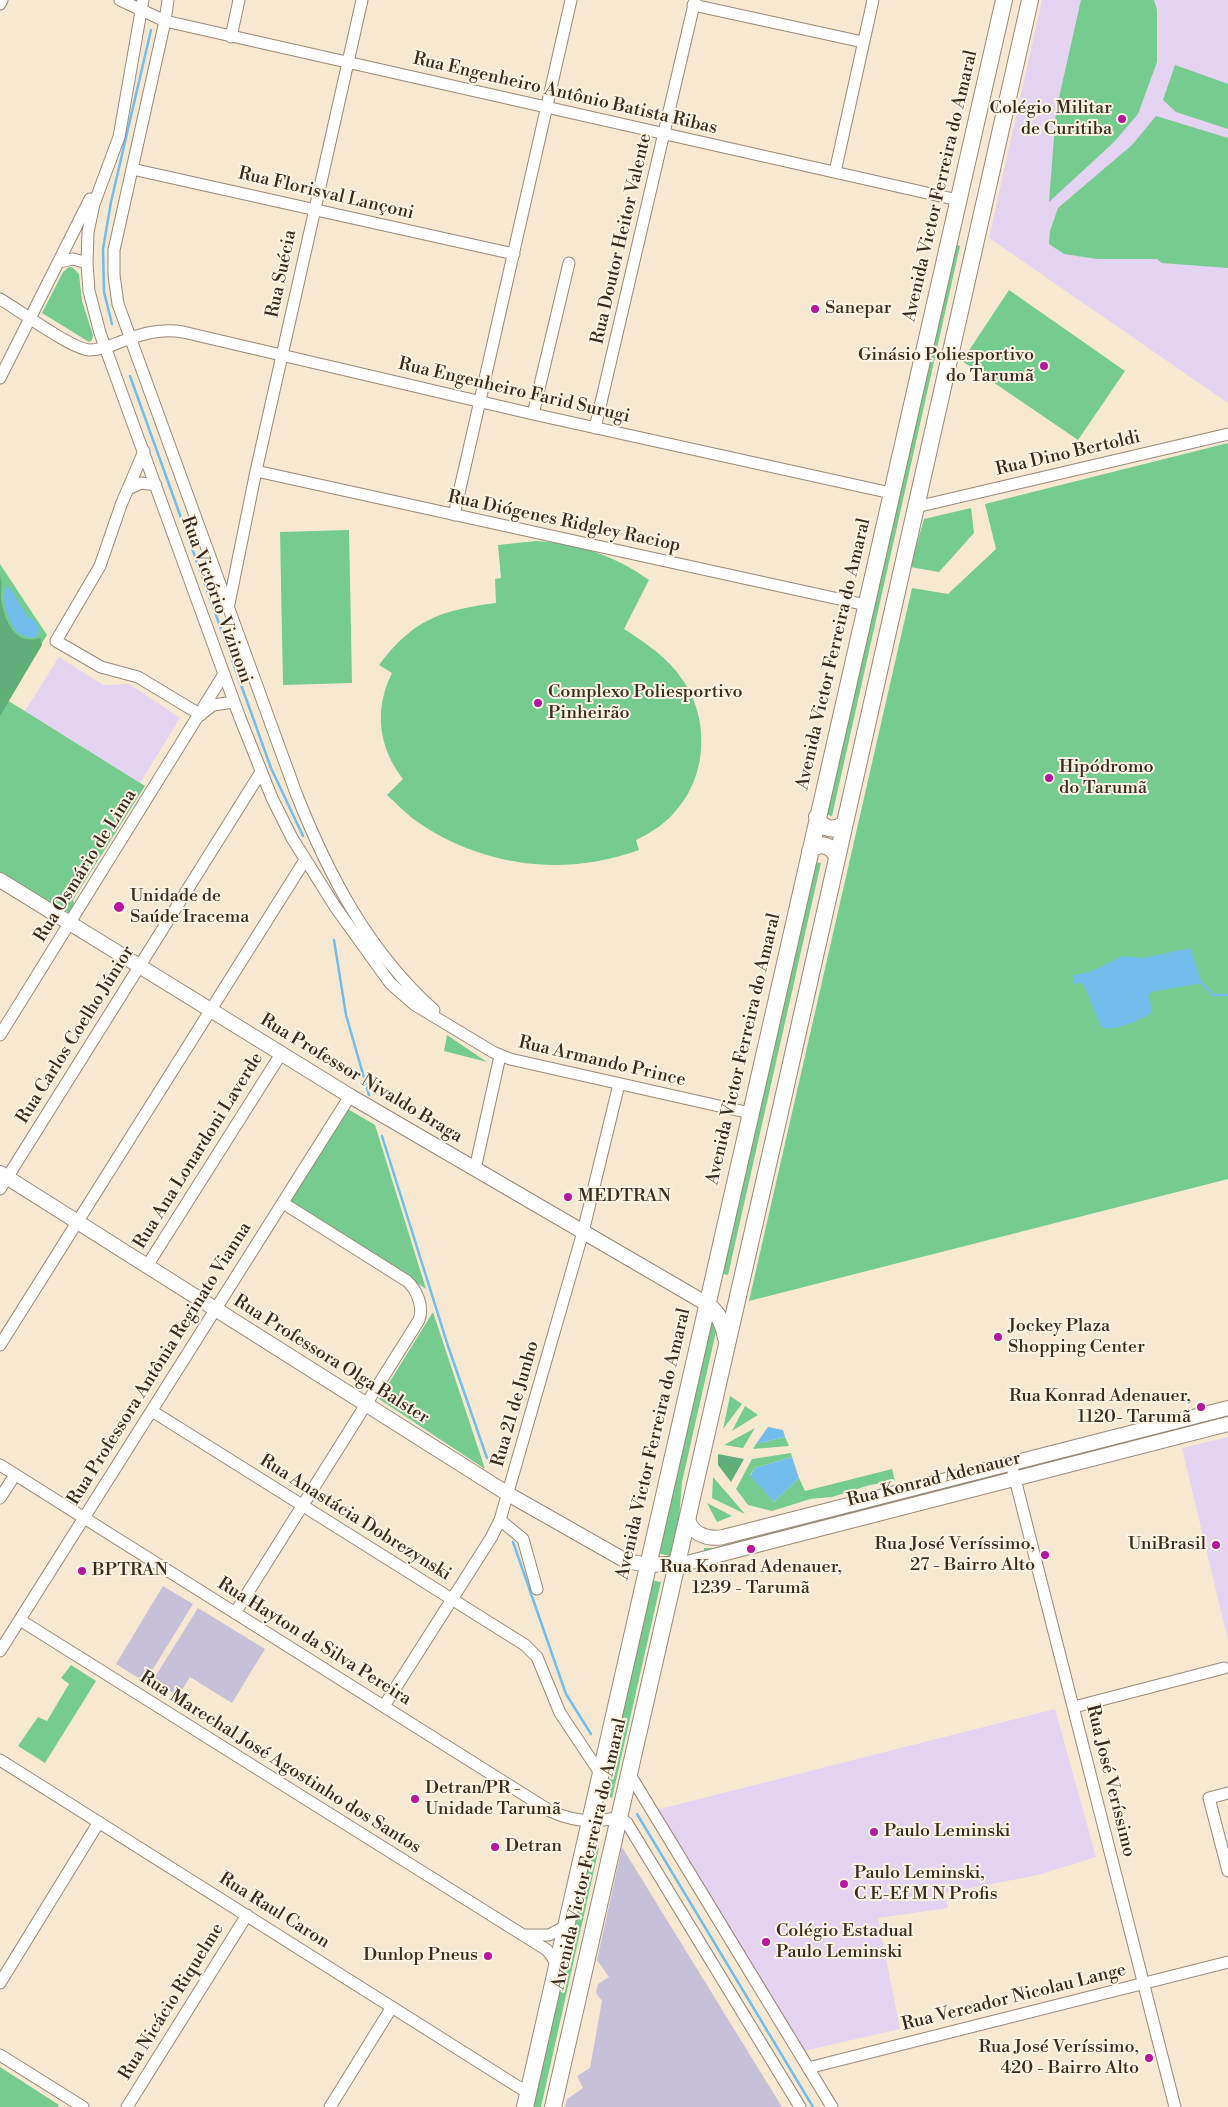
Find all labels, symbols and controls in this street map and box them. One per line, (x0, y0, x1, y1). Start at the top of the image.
street label: Rua Engenheiro Antônio Batista Ribas (411, 48, 719, 140)
street label: Avenida Victor Ferreira do Amaral (899, 48, 983, 324)
place label: Colégio Militar de Curitiba (990, 98, 1112, 140)
marker: Colégio Militar de Curitiba (1116, 113, 1128, 125)
street label: Rua Doutor Heitor Valente (587, 132, 657, 346)
street label: Rua Florisval Lançoni (236, 163, 416, 225)
street label: Rua Suécia (262, 228, 302, 320)
place label: Sanepar (825, 298, 892, 320)
marker: Sanepar (809, 303, 821, 315)
place label: Ginásio Poliesportivo do Tarumã (858, 345, 1034, 388)
street label: Rua Engenheiro Farid Surugi (396, 354, 632, 428)
marker: Ginásio Poliesportivo do Tarumã (1038, 360, 1050, 372)
street label: Rua Dino Bertoldi (994, 427, 1142, 481)
street label: Rua Diógenes Ridgley Raciop (446, 487, 682, 557)
street label: Rua Victório Vizinoni (176, 513, 256, 687)
street label: Avenida Victor Ferreira do Amaral (792, 516, 876, 792)
place label: Complexo Poliesportivo Pinheirão (548, 682, 743, 724)
marker: Complexo Poliesportivo Pinheirão (532, 697, 544, 709)
place label: Hipódromo do Tarumã (1059, 757, 1154, 800)
marker: Hipódromo do Tarumã (1043, 772, 1055, 784)
street label: Rua Osmário de Lima (30, 786, 142, 946)
place label: Unidade de Saúde Iracema (130, 886, 249, 929)
marker: Unidade de Saúde Iracema (112, 900, 126, 914)
street label: Avenida Victor Ferreira do Amaral (702, 911, 786, 1187)
street label: Rua Carlos Coelho Júnior (12, 942, 140, 1128)
street label: Rua Professor Nivaldo Braga (256, 1010, 466, 1148)
street label: Rua Armando Prince (516, 1032, 688, 1092)
street label: Rua Ana Lonardoni Laverde (130, 1049, 268, 1253)
place label: MEDTRAN (578, 1186, 671, 1208)
marker: MEDTRAN (562, 1191, 574, 1203)
street label: Rua Professora Antônia Reginato Vianna (64, 1219, 256, 1509)
street label: Rua Professora Olga Balster (229, 1291, 433, 1429)
street label: Avenida Victor Ferreira do Amaral (612, 1306, 696, 1582)
place label: Jockey Plaza Shopping Center (1008, 1316, 1145, 1358)
marker: Jockey Plaza Shopping Center (992, 1331, 1004, 1343)
street label: Rua 21 de Junho (488, 1339, 544, 1469)
place label: Rua Konrad Adenauer, 1120- Tarumã (1009, 1386, 1191, 1428)
marker: Rua Konrad Adenauer, 1120- Tarumã (1195, 1401, 1207, 1413)
street label: Rua Konrad Adenauer (845, 1448, 1023, 1512)
street label: Rua Anastácia Dobrezynski (255, 1450, 455, 1586)
place label: Rua José Veríssimo, 27 - Bairro Alto (875, 1534, 1035, 1576)
place label: UniBrasil (1128, 1534, 1206, 1556)
marker: UniBrasil (1210, 1539, 1222, 1551)
marker: Rua Konrad Adenauer, 1239 - Tarumã (745, 1543, 757, 1555)
marker: Rua José Veríssimo, 27 - Bairro Alto (1039, 1549, 1051, 1561)
place label: Rua Konrad Adenauer, 1239 - Tarumã (660, 1557, 842, 1600)
place label: BPTRAN (92, 1560, 168, 1582)
marker: BPTRAN (76, 1565, 88, 1577)
street label: Rua Hayton da Silva Pereira (213, 1573, 415, 1711)
street label: Rua Marechal José Agostinho dos Santos (135, 1667, 425, 1859)
street label: Rua José Veríssimo (1081, 1703, 1139, 1859)
street label: Avenida Victor Ferreira do Amaral (548, 1716, 632, 1992)
place label: Detran/PR - Unidade Tarumã (425, 1778, 561, 1820)
marker: Detran/PR - Unidade Tarumã (409, 1793, 421, 1805)
place label: Paulo Leminski (884, 1821, 1011, 1843)
marker: Paulo Leminski (868, 1826, 880, 1838)
place label: Detran (505, 1836, 562, 1858)
marker: Detran (489, 1841, 501, 1853)
place label: Paulo Leminski, C E-Ef M N Profis (854, 1863, 998, 1906)
street label: Rua Raul Caron (215, 1868, 333, 1954)
marker: Paulo Leminski, C E-Ef M N Profis (838, 1878, 850, 1890)
street label: Rua Nicácio Riquelme (115, 1920, 229, 2084)
place label: Colégio Estadual Paulo Leminski (776, 1921, 913, 1964)
marker: Colégio Estadual Paulo Leminski (760, 1936, 772, 1948)
place label: Dunlop Pneus (363, 1945, 478, 1967)
marker: Dunlop Pneus (482, 1950, 494, 1962)
street label: Rua Vereador Nicolau Lange (900, 1960, 1128, 2036)
place label: Rua José Veríssimo, 420 - Bairro Alto (979, 2037, 1139, 2080)
marker: Rua José Veríssimo, 420 - Bairro Alto (1143, 2052, 1155, 2064)

